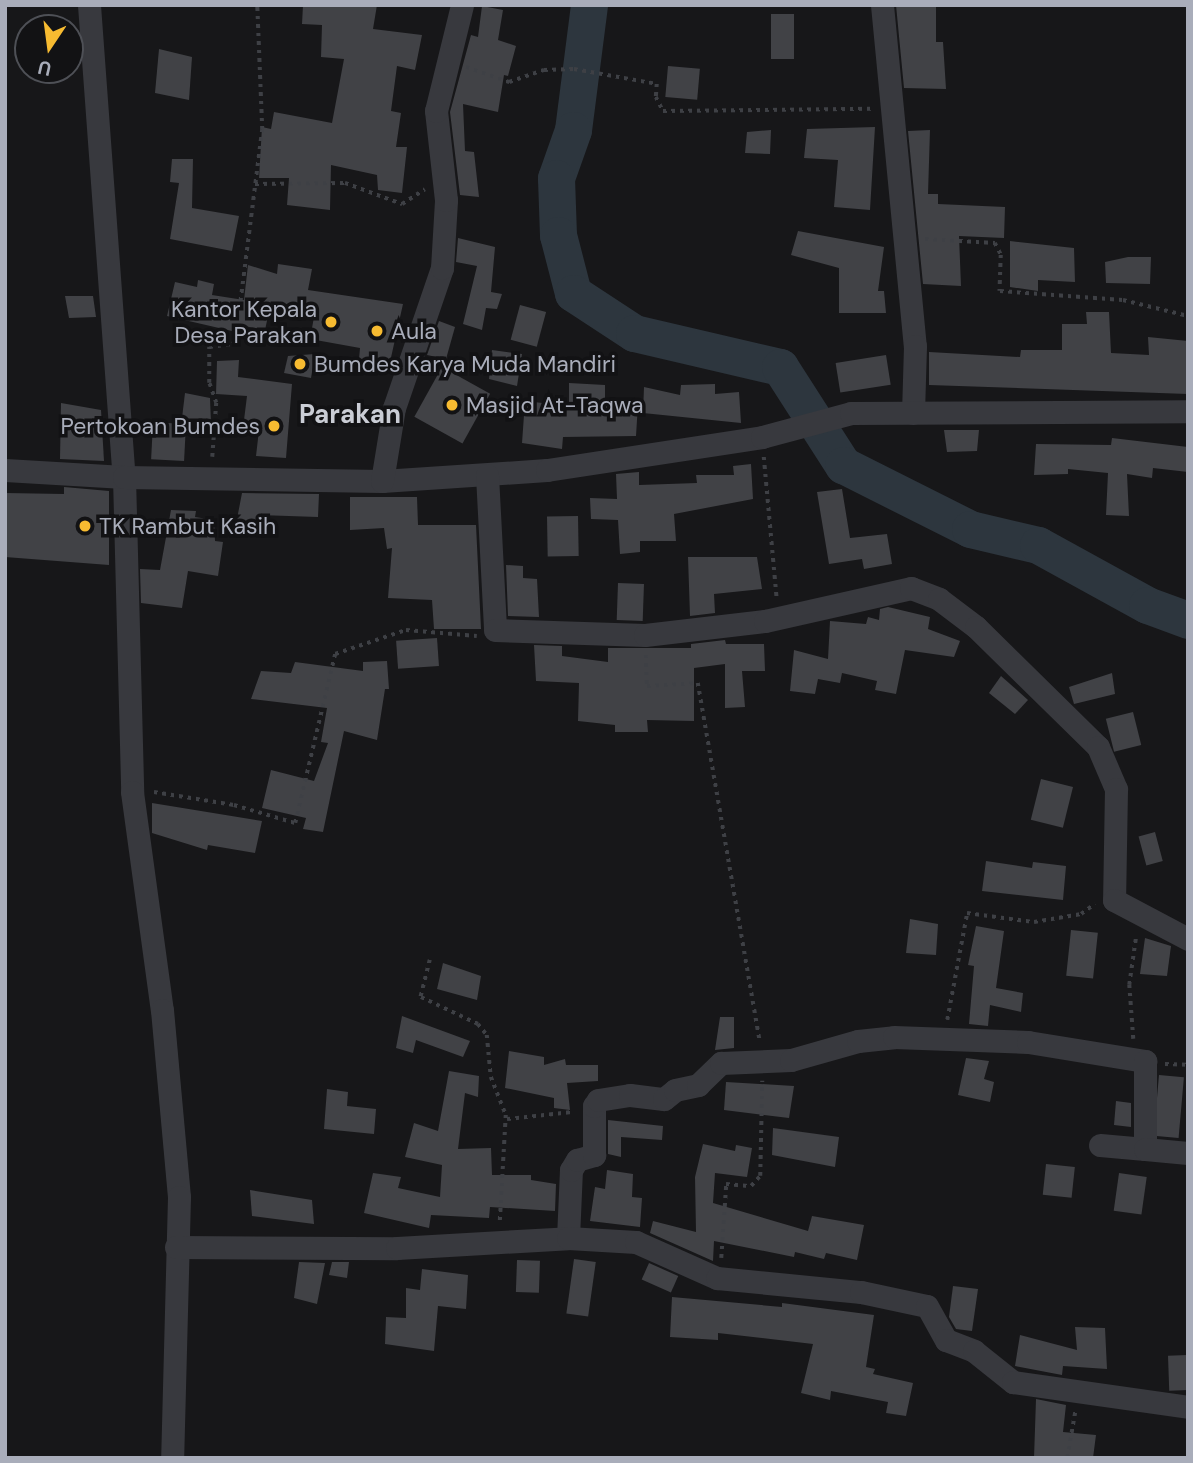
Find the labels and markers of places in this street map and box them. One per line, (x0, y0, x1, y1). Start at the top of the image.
place label: Kantor Kepala Desa Parakan (171, 295, 317, 349)
marker: Kantor Kepala Desa Parakan (323, 314, 339, 330)
place label: Aula (391, 317, 437, 345)
marker: Aula (369, 323, 385, 339)
place label: Bumdes Karya Muda Mandiri (314, 350, 616, 378)
marker: Bumdes Karya Muda Mandiri (292, 356, 308, 372)
place label: Masjid At-Taqwa (466, 391, 643, 419)
marker: Masjid At-Taqwa (444, 397, 460, 413)
place label: Pertokoan Bumdes (61, 412, 260, 440)
marker: Pertokoan Bumdes (266, 418, 282, 434)
place label: TK Rambut Kasih (99, 512, 276, 540)
marker: TK Rambut Kasih (77, 518, 93, 534)

